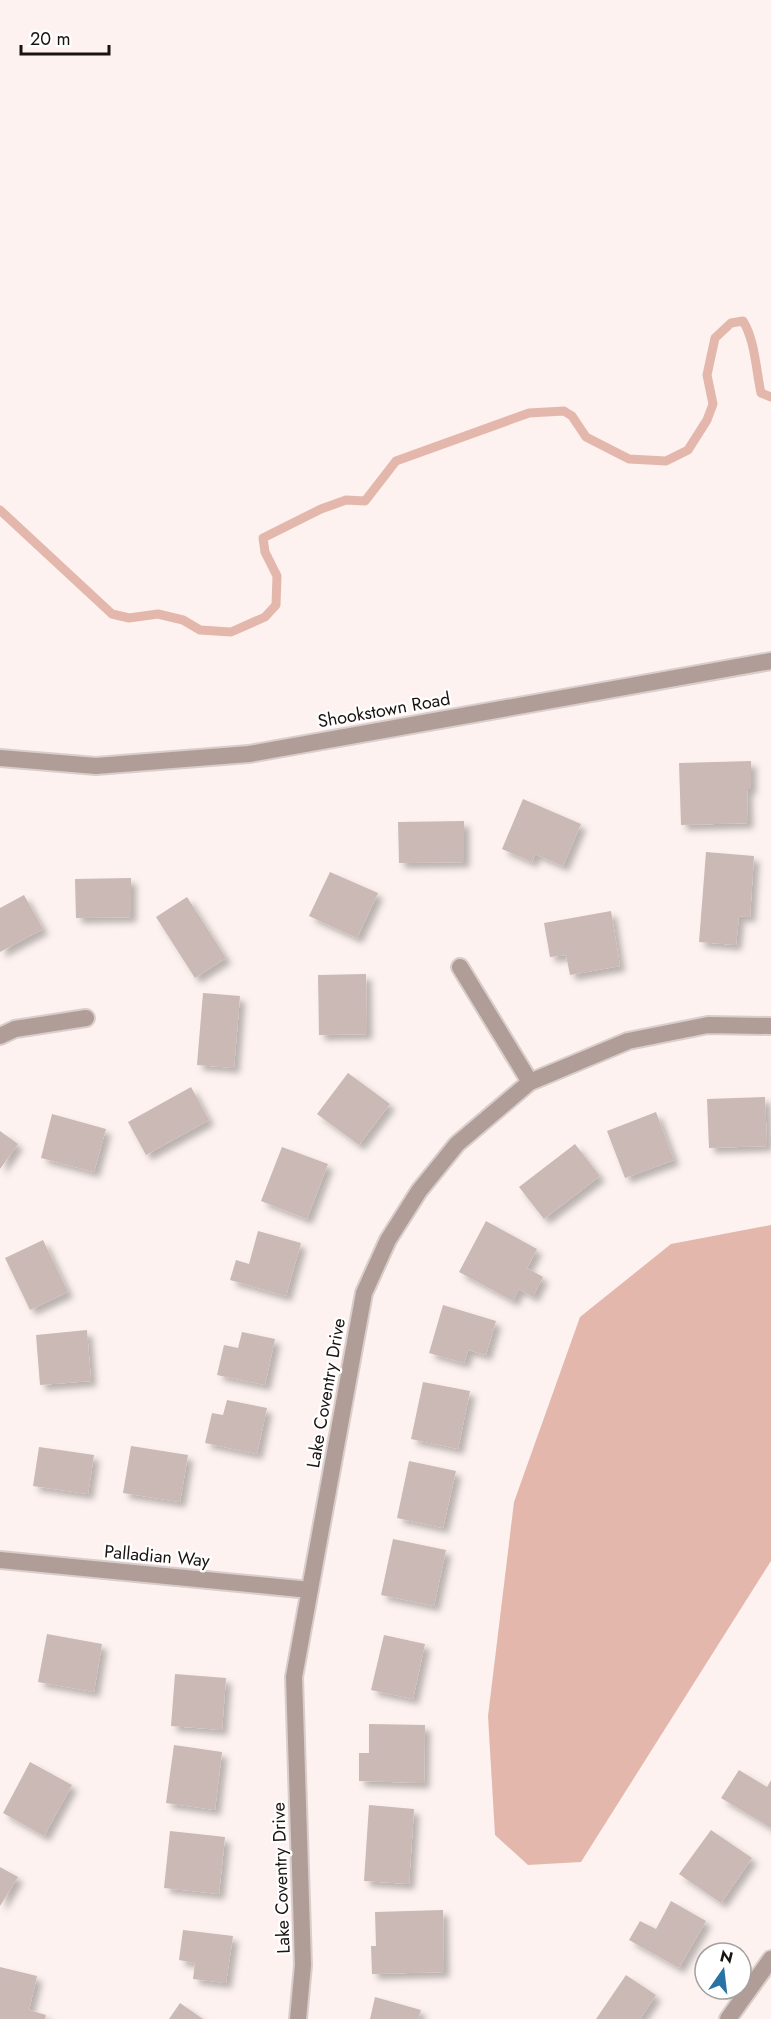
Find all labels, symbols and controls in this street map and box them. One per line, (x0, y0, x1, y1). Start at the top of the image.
scale bar (21, 18, 110, 56)
text: 20 m (30, 26, 70, 52)
street label: Shookstown Road (316, 686, 452, 734)
street label: Lake Coventry Drive (300, 1316, 352, 1470)
street label: Palladian Way (103, 1538, 211, 1574)
street label: Lake Coventry Drive (265, 1802, 297, 1954)
north arrow (693, 1941, 753, 2001)
text: N (718, 1944, 735, 1970)

